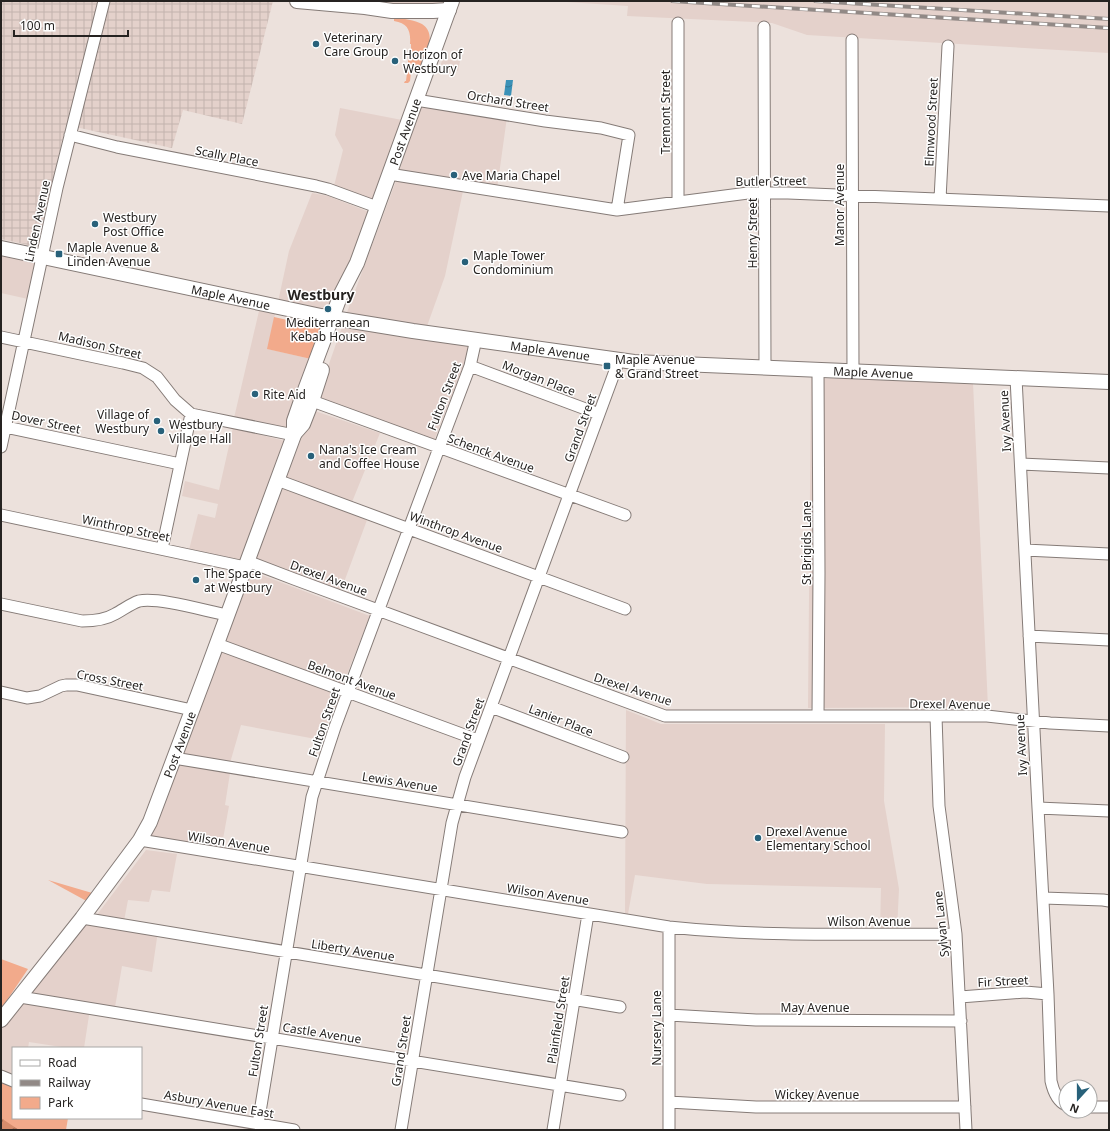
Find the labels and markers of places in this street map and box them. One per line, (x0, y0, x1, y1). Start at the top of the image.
place label: Veterinary Care Group (324, 29, 388, 60)
marker: Veterinary Care Group (311, 39, 321, 49)
place label: Horizon of Westbury (403, 46, 463, 77)
marker: Horizon of Westbury (390, 56, 400, 66)
place label: Ave Maria Chapel (462, 167, 560, 184)
marker: Ave Maria Chapel (449, 170, 459, 180)
place label: Westbury Post Office (103, 209, 164, 240)
marker: Westbury Post Office (90, 219, 100, 229)
place label: Maple Avenue & Linden Avenue (67, 239, 159, 270)
place label: Maple Tower Condominium (473, 247, 553, 278)
marker: Maple Avenue & Linden Avenue (54, 249, 64, 259)
marker: Maple Tower Condominium (460, 257, 470, 267)
marker: Mediterranean Kebab House (323, 304, 333, 314)
place label: Mediterranean Kebab House (286, 314, 370, 345)
place label: Maple Avenue & Grand Street (615, 351, 699, 382)
marker: Maple Avenue & Grand Street (602, 361, 612, 371)
place label: Rite Aid (263, 386, 306, 403)
marker: Rite Aid (250, 389, 260, 399)
place label: Village of Westbury (95, 406, 150, 437)
marker: Village of Westbury (152, 416, 162, 426)
place label: Westbury Village Hall (169, 416, 231, 447)
marker: Westbury Village Hall (156, 426, 166, 436)
place label: Nana's Ice Cream and Coffee House (319, 441, 420, 472)
marker: Nana's Ice Cream and Coffee House (306, 451, 316, 461)
place label: The Space at Westbury (204, 565, 273, 596)
marker: The Space at Westbury (191, 575, 201, 585)
place label: Drexel Avenue Elementary School (766, 823, 871, 854)
marker: Drexel Avenue Elementary School (753, 833, 763, 843)

